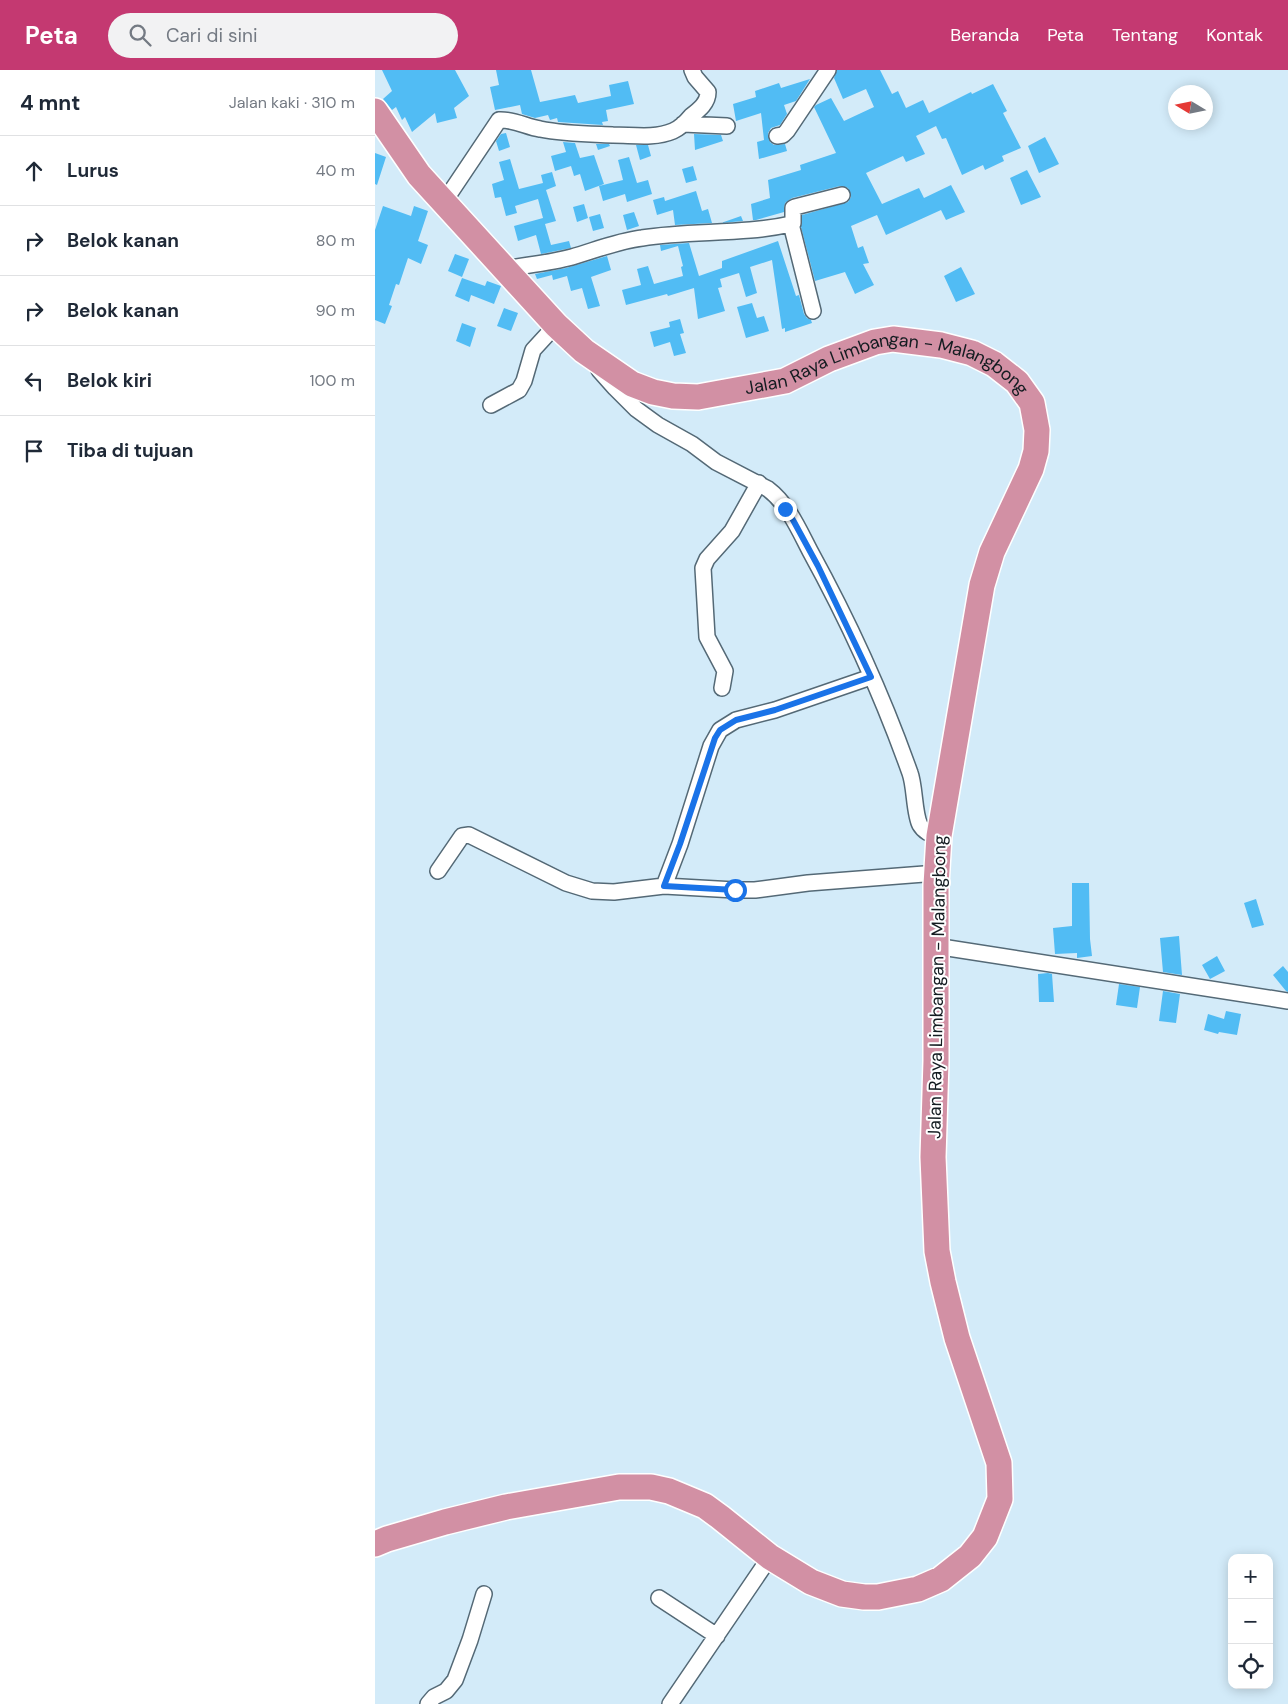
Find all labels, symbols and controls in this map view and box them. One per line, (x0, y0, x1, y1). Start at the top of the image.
search box (108, 13, 458, 58)
text: Peta (25, 20, 78, 51)
icon: search (126, 21, 154, 49)
text: Cari di sini (166, 23, 258, 48)
text: Beranda (950, 23, 1019, 47)
text: Peta (1047, 23, 1084, 47)
text: Tentang (1112, 23, 1178, 47)
text: Kontak (1206, 23, 1263, 47)
north arrow (1168, 85, 1213, 130)
text: 4 mnt (20, 89, 80, 117)
text: Jalan kaki · 310 m (229, 92, 355, 113)
icon: ahead (20, 157, 48, 185)
text: Lurus (67, 158, 119, 183)
text: 40 m (316, 160, 355, 181)
icon: right (20, 227, 48, 255)
text: Belok kanan (67, 228, 179, 253)
text: 80 m (316, 230, 355, 251)
icon: right (20, 297, 48, 325)
text: Belok kanan (67, 298, 179, 323)
text: 90 m (315, 300, 355, 321)
text: Jalan Raya Limbangan - Malangbong (743, 327, 1034, 400)
icon: left (20, 367, 48, 395)
text: Belok kiri (67, 368, 152, 393)
text: 100 m (310, 370, 355, 391)
street label: Jalan Raya Limbangan - Malangbong (730, 379, 1034, 411)
icon: arrive (20, 437, 48, 465)
text: Tiba di tujuan (67, 438, 193, 463)
route end (774, 498, 797, 521)
street label: Jalan Raya Limbangan - Malangbong (922, 835, 952, 1139)
route start (724, 879, 747, 902)
map controls (1228, 1554, 1273, 1689)
button: + (1228, 1554, 1273, 1599)
button: − (1228, 1599, 1273, 1644)
button: locate (1228, 1644, 1273, 1689)

